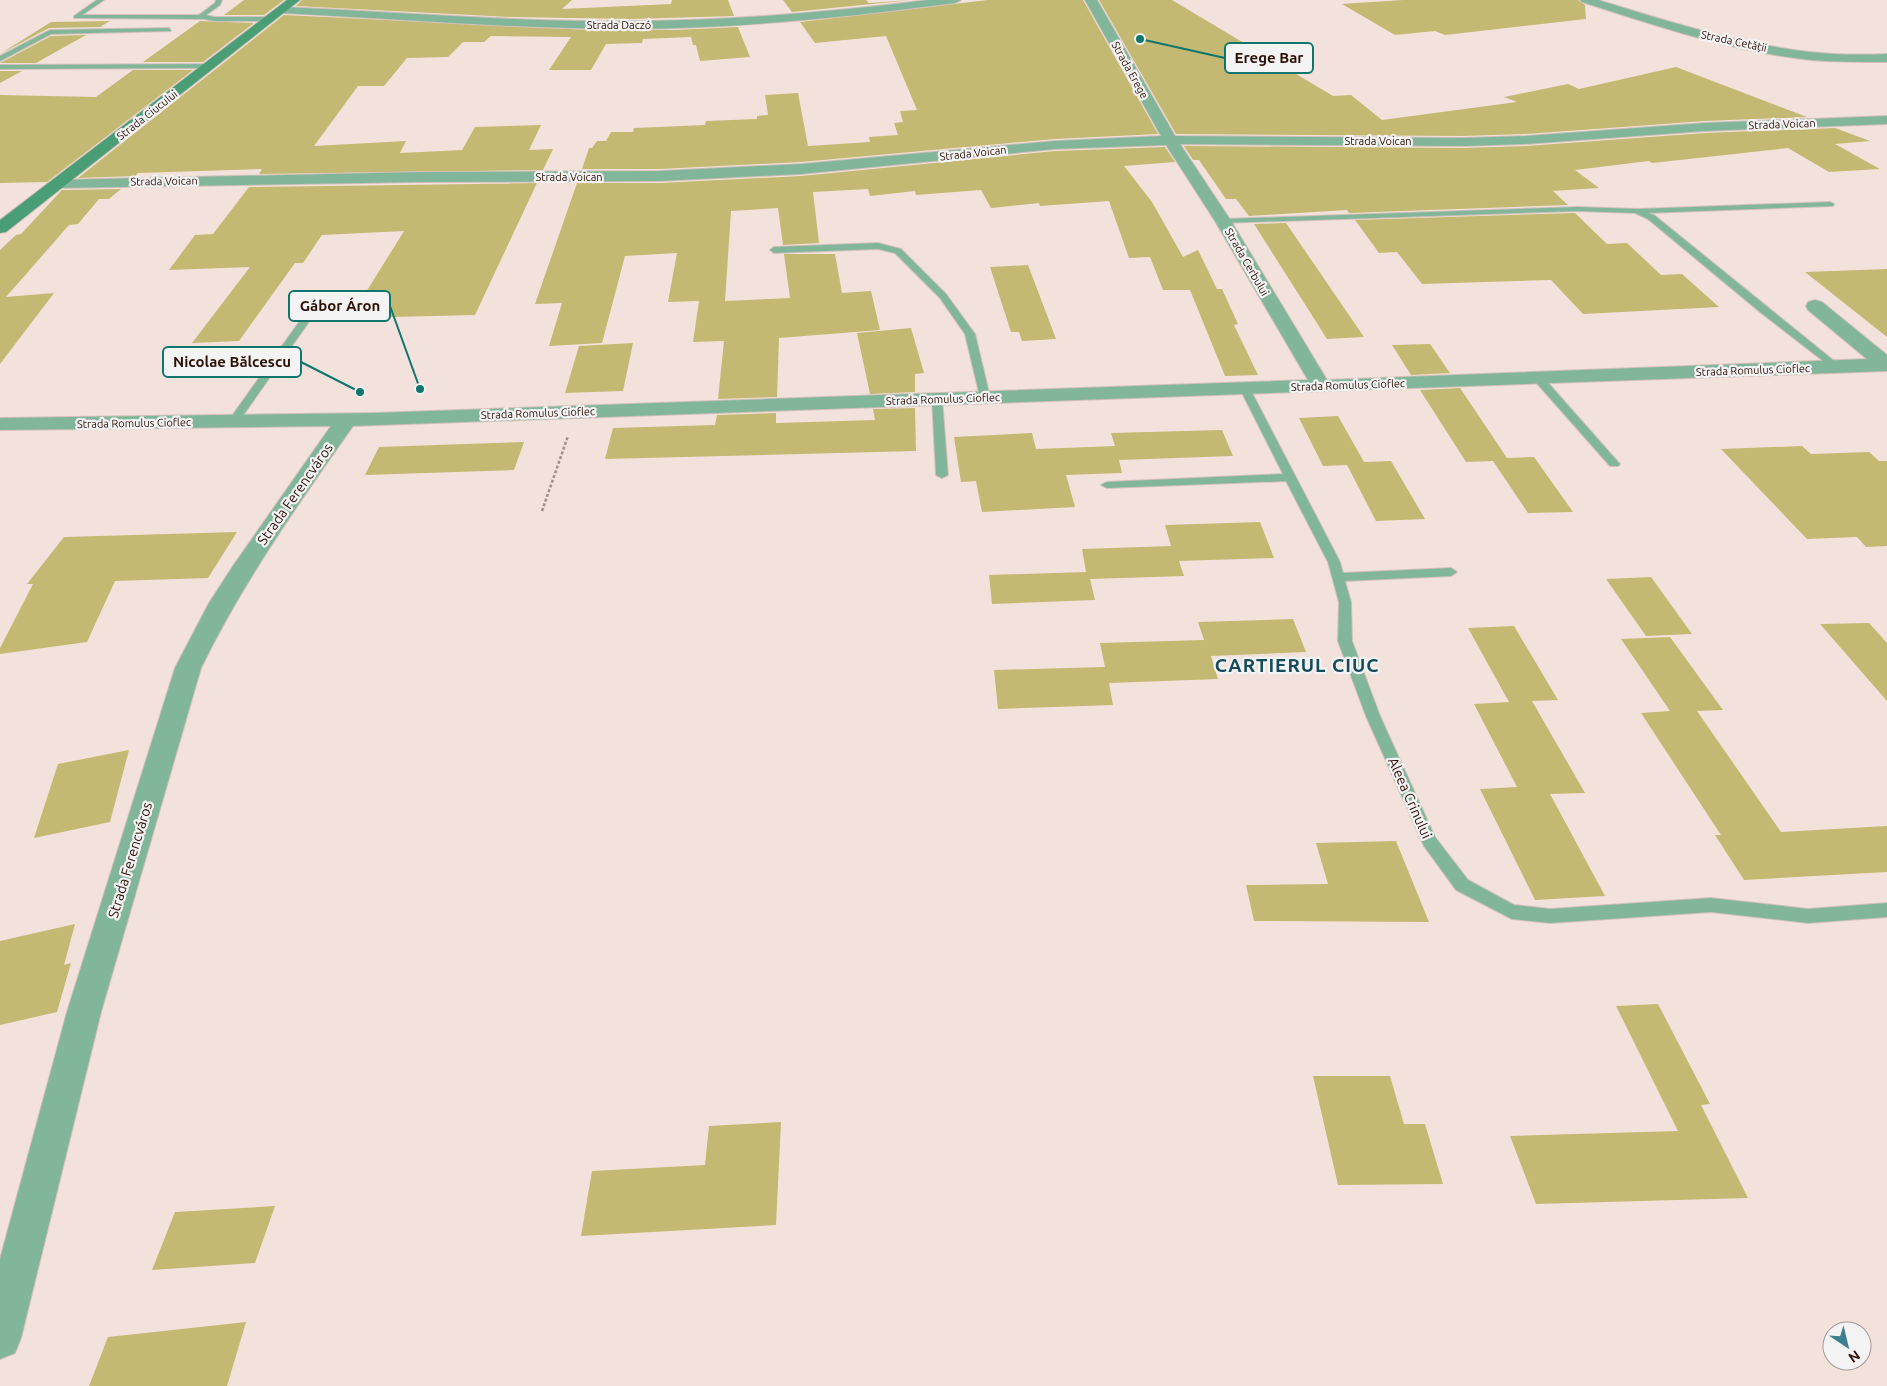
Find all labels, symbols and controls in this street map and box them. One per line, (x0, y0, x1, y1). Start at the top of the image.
street label: Strada Daczó (587, 19, 651, 31)
street label: Strada Cetății (1700, 28, 1768, 54)
street label: Strada Erege (1109, 39, 1151, 101)
callout: Erege Bar (1225, 43, 1313, 73)
text: Erege Bar (1235, 49, 1304, 66)
street label: Strada Ciucului (114, 88, 180, 142)
street label: Strada Voican (1748, 117, 1816, 131)
street label: Strada Voican (1344, 135, 1412, 147)
street label: Strada Voican (939, 144, 1007, 162)
street label: Strada Voican (535, 171, 603, 183)
street label: Strada Voican (130, 174, 198, 188)
street label: Strada Cerbului (1223, 226, 1271, 298)
callout: Gábor Áron (289, 291, 390, 321)
text: Gábor Áron (300, 297, 380, 314)
callout: Nicolae Bălcescu (163, 347, 301, 377)
text: Nicolae Bălcescu (173, 353, 291, 370)
street label: Strada Romulus Cioflec (1696, 362, 1810, 378)
street label: Strada Romulus Cioflec (1291, 377, 1405, 393)
street label: Strada Romulus Cioflec (886, 391, 1000, 407)
street label: Strada Romulus Cioflec (481, 405, 595, 421)
street label: Strada Romulus Cioflec (77, 416, 191, 430)
street label: Strada Ferencváros (254, 440, 336, 548)
district label: CARTIERUL CIUC (1215, 654, 1379, 676)
street label: Aleea Crinului (1385, 755, 1435, 841)
street label: Strada Ferencváros (105, 800, 155, 920)
north arrow (1822, 1321, 1872, 1371)
text: N (1846, 1347, 1863, 1366)

